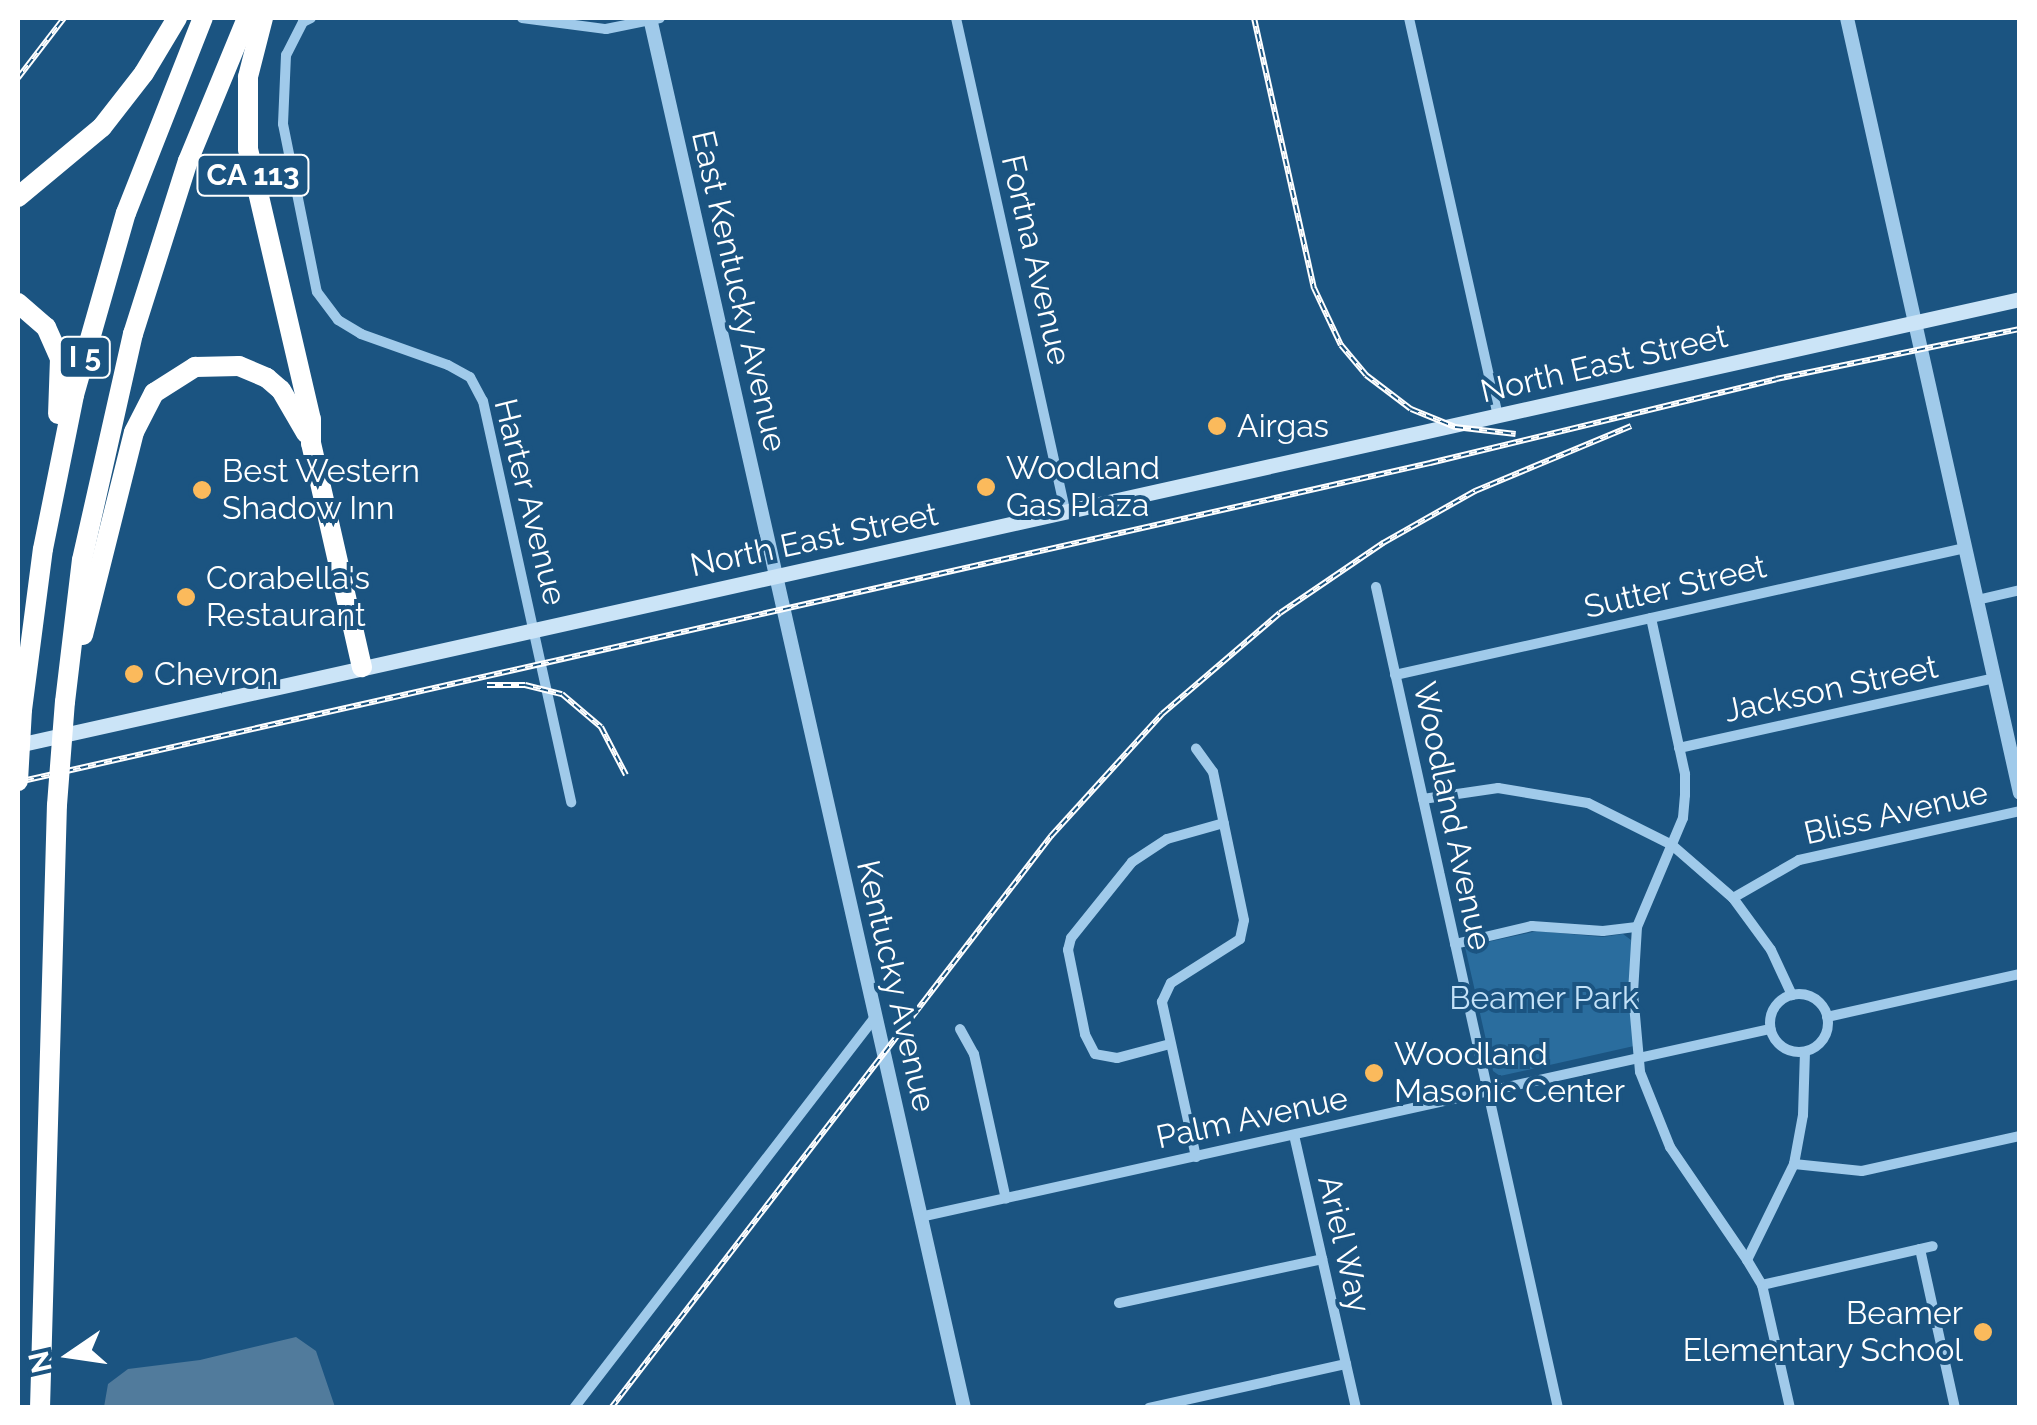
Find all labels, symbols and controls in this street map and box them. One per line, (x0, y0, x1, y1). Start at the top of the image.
street label: East Kentucky Avenue (683, 126, 795, 456)
road number: CA 113 (196, 150, 310, 200)
street label: Fortna Avenue (993, 151, 1079, 369)
street label: North East Street (1477, 317, 1731, 411)
road number: I 5 (58, 332, 112, 382)
street label: Harter Avenue (486, 394, 574, 610)
place label: Airgas (1237, 407, 1329, 445)
marker: Airgas (1206, 415, 1228, 437)
place label: Woodland Gas Plaza (1006, 450, 1160, 525)
place label: Best Western Shadow Inn (222, 453, 421, 528)
marker: Woodland Gas Plaza (975, 476, 997, 498)
marker: Best Western Shadow Inn (191, 479, 213, 501)
street label: North East Street (687, 495, 941, 585)
street label: Sutter Street (1580, 547, 1770, 627)
place label: Corabella's Restaurant (206, 560, 370, 635)
marker: Corabella's Restaurant (175, 586, 197, 608)
street label: Jackson Street (1721, 648, 1941, 730)
place label: Chevron (154, 655, 278, 693)
marker: Chevron (123, 663, 145, 685)
street label: Woodland Avenue (1405, 678, 1499, 954)
street label: Bliss Avenue (1800, 773, 1992, 853)
street label: Kentucky Avenue (848, 856, 944, 1116)
park label: Beamer Park (1449, 979, 1639, 1017)
place label: Woodland Masonic Center (1394, 1036, 1625, 1111)
marker: Woodland Masonic Center (1363, 1062, 1385, 1084)
street label: Palm Avenue (1152, 1079, 1352, 1157)
street label: Ariel Way (1309, 1171, 1379, 1317)
place label: Beamer Elementary School (1682, 1295, 1963, 1370)
north arrow (20, 1305, 120, 1405)
marker: Beamer Elementary School (1972, 1321, 1994, 1343)
text: N (22, 1348, 59, 1376)

